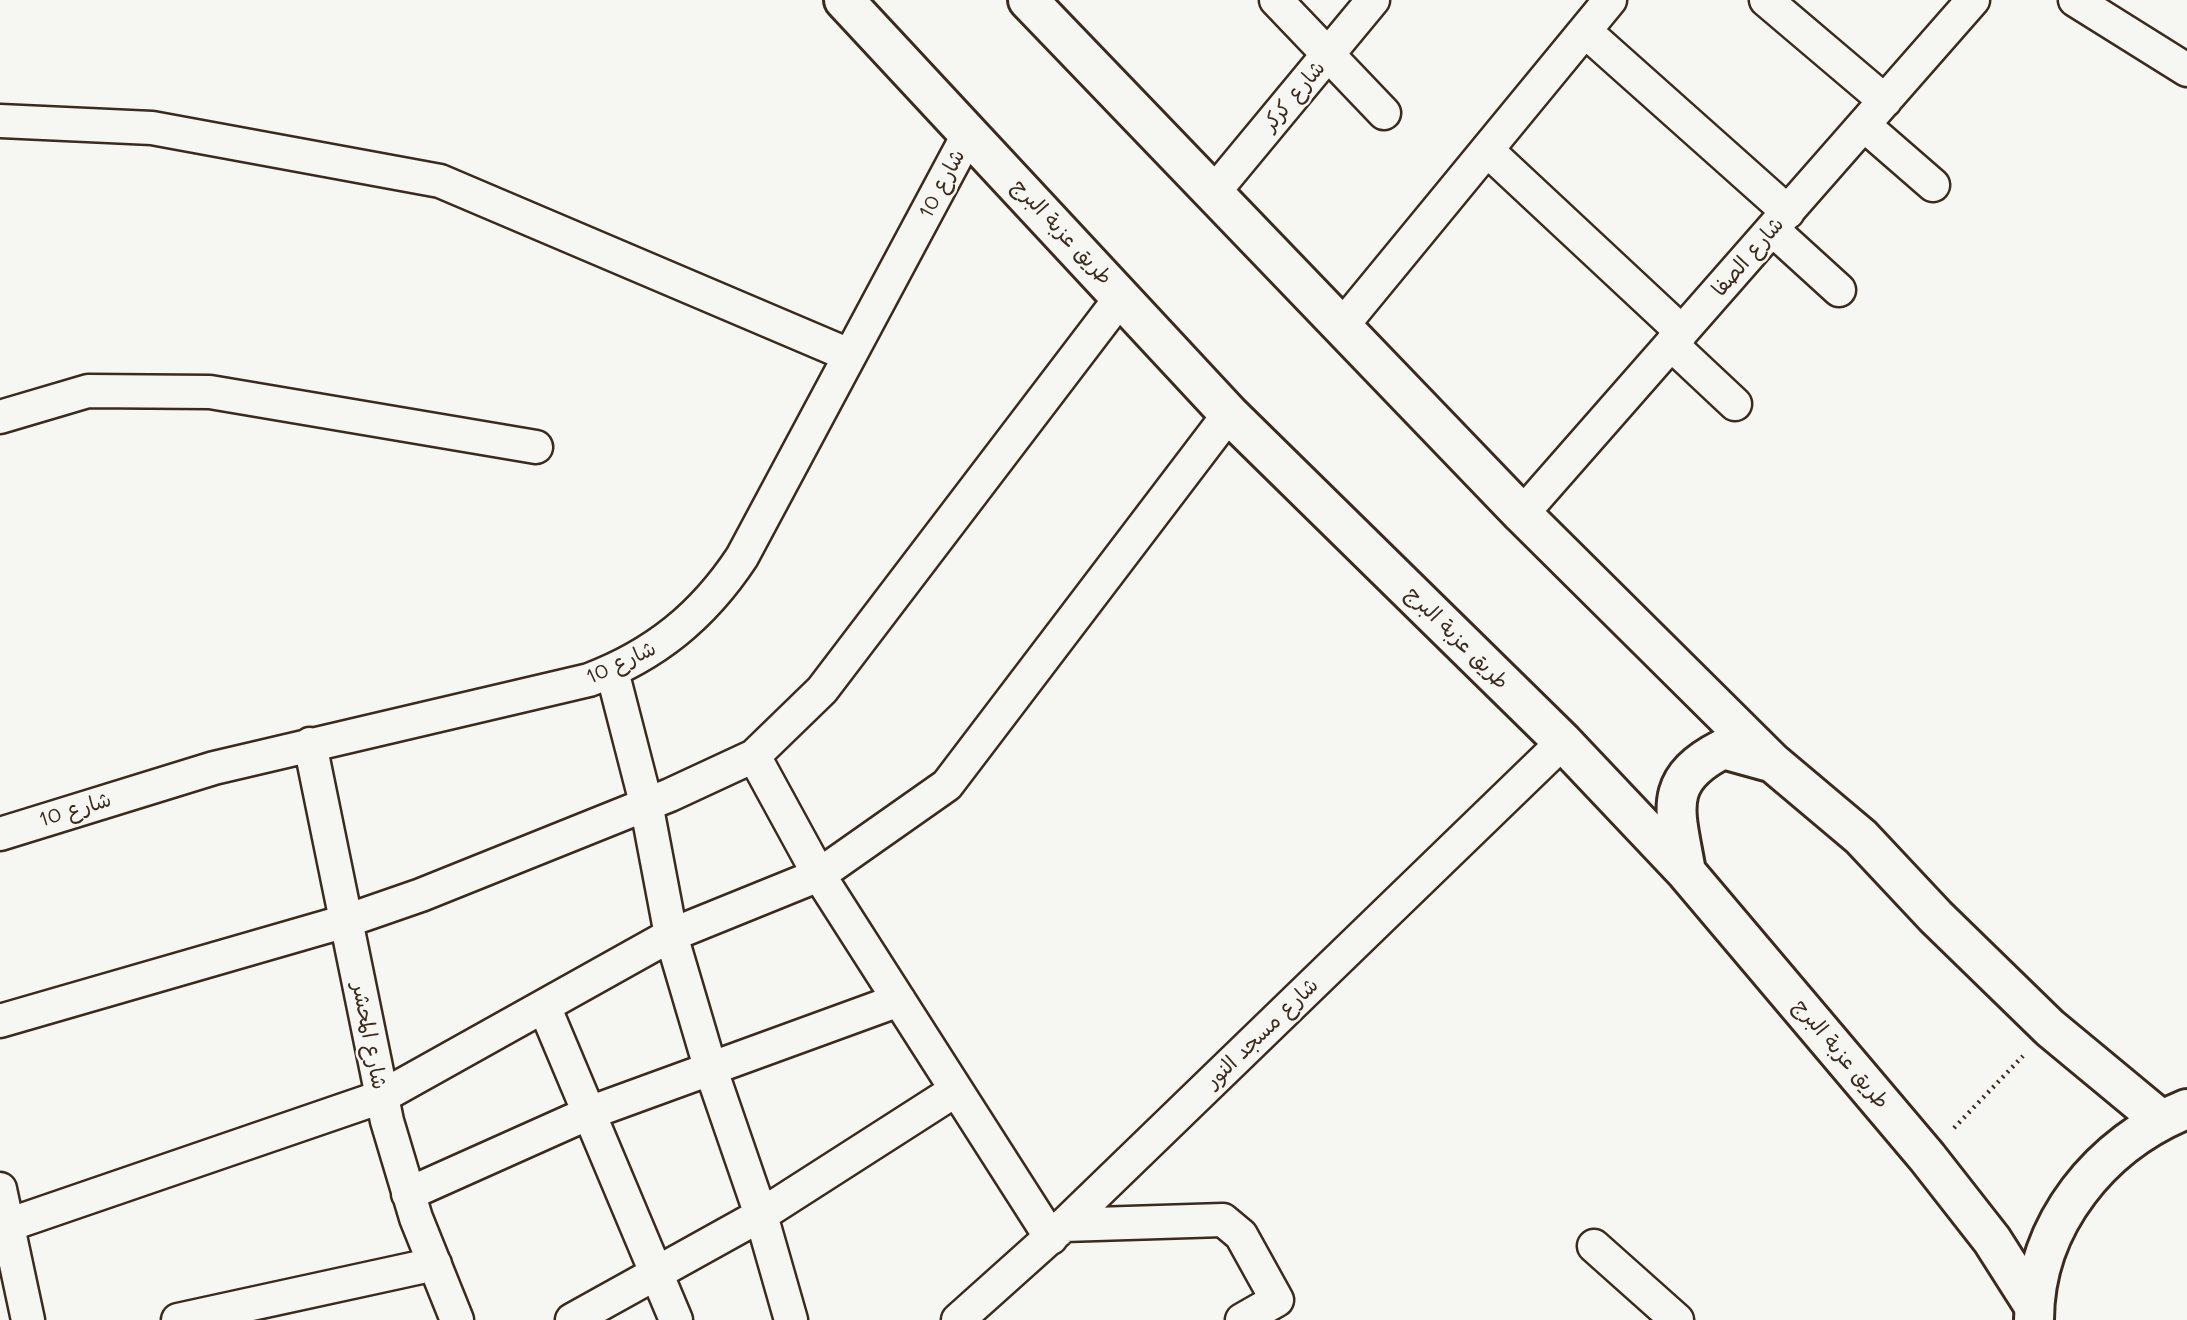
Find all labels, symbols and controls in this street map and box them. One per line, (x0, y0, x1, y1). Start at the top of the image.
street label: شارع كركر (1257, 56, 1331, 136)
street label: شارع 10 (913, 145, 971, 223)
street label: طريق عزبة البرج (1007, 174, 1117, 290)
street label: شارع الصفا (1707, 212, 1789, 302)
street label: طريق عزبة البرج (1400, 581, 1514, 695)
street label: شارع 10 (582, 636, 660, 690)
street label: شارع 10 (36, 787, 114, 833)
street label: شارع مسجد النور (1200, 973, 1324, 1093)
street label: شارع المحشر (346, 980, 392, 1092)
street label: طريق عزبة البرج (1788, 994, 1894, 1114)

